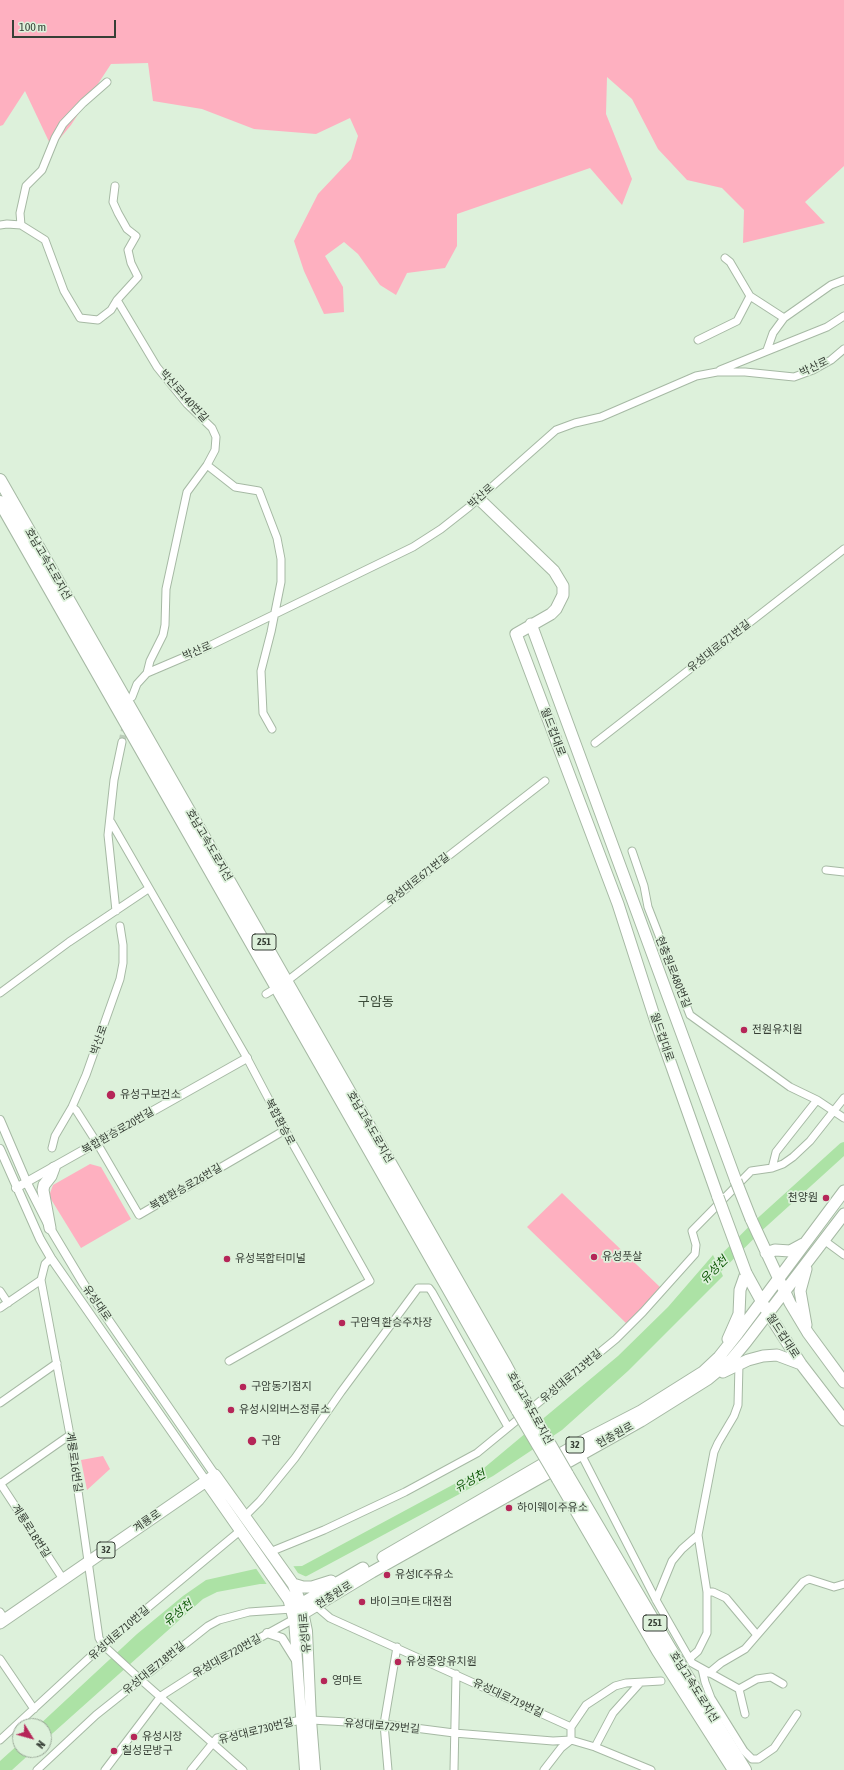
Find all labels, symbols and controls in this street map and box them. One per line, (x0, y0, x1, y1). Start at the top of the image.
scale bar (14, 12, 118, 38)
text: 100 m (19, 20, 46, 34)
street label: 박산로 (797, 355, 831, 379)
street label: 박산로140번길 (157, 367, 211, 425)
street label: 박산로 (465, 481, 497, 511)
street label: 호남고속도로지선 (22, 526, 74, 602)
street label: 유성대로671번길 (685, 617, 753, 675)
street label: 박산로 (180, 639, 214, 663)
street label: 월드컵대로 (538, 706, 568, 758)
street label: 호남고속도로지선 (183, 807, 235, 883)
street label: 유성대로671번길 (384, 850, 452, 908)
road number: 251 (252, 934, 276, 950)
street label: 현충원로480번길 (653, 934, 693, 1010)
district label: 구암동 (358, 994, 394, 1010)
street label: 월드컵대로 (648, 1011, 676, 1063)
street label: 박산로 (88, 1023, 110, 1057)
place label: 전원유치원 (752, 1023, 803, 1037)
marker: 전원유치원 (739, 1025, 749, 1035)
place label: 유성구보건소 (120, 1088, 181, 1102)
marker: 유성구보건소 (105, 1089, 117, 1101)
street label: 호남고속도로지선 (344, 1089, 396, 1165)
street label: 복합환승로 (262, 1097, 298, 1147)
street label: 복합환승로20번길 (80, 1105, 156, 1157)
street label: 복합환승로26번길 (148, 1161, 224, 1213)
place label: 천양원 (788, 1191, 818, 1205)
marker: 천양원 (821, 1193, 831, 1203)
place label: 유성풋살 (602, 1250, 642, 1264)
place label: 유성복합터미널 (235, 1252, 306, 1266)
marker: 유성풋살 (589, 1252, 599, 1262)
water label: 유성천 (697, 1253, 731, 1287)
marker: 유성복합터미널 (222, 1254, 232, 1264)
street label: 유성대로 (80, 1283, 114, 1323)
street label: 월드컵대로 (764, 1311, 802, 1361)
place label: 구암역 환승주차장 (350, 1316, 432, 1330)
marker: 구암역 환승주차장 (337, 1318, 347, 1328)
street label: 유성대로713번길 (538, 1346, 604, 1406)
street label: 호남고속도로지선 (505, 1369, 555, 1447)
place label: 구암동기점지 (251, 1380, 312, 1394)
marker: 구암동기점지 (238, 1382, 248, 1392)
place label: 유성시외버스정류소 (239, 1403, 330, 1417)
marker: 유성시외버스정류소 (226, 1405, 236, 1415)
street label: 현충원로 (594, 1419, 636, 1451)
street label: 계룡로16번길 (63, 1431, 85, 1493)
place label: 구암 (261, 1434, 281, 1448)
marker: 구암 (246, 1435, 258, 1447)
road number: 32 (566, 1437, 584, 1453)
water label: 유성천 (452, 1467, 488, 1495)
place label: 하이웨이주유소 (517, 1501, 588, 1515)
street label: 계룡로18번길 (9, 1502, 53, 1560)
marker: 하이웨이주유소 (504, 1503, 514, 1513)
street label: 계룡로 (131, 1507, 163, 1535)
road number: 32 (97, 1542, 115, 1558)
place label: 유성IC주유소 (395, 1568, 453, 1582)
marker: 유성IC주유소 (382, 1570, 392, 1580)
street label: 현충원로 (313, 1579, 355, 1611)
place label: 바이크마트 대전점 (370, 1595, 452, 1609)
water label: 유성천 (161, 1597, 195, 1629)
marker: 바이크마트 대전점 (357, 1597, 367, 1607)
street label: 유성대로710번길 (86, 1603, 152, 1663)
street label: 유성대로 (297, 1612, 313, 1654)
road number: 251 (643, 1615, 667, 1631)
street label: 유성대로720번길 (190, 1632, 264, 1680)
street label: 유성대로718번길 (120, 1639, 188, 1697)
street label: 호남고속도로지선 (667, 1649, 721, 1725)
place label: 유성중앙유치원 (406, 1655, 477, 1669)
marker: 유성중앙유치원 (393, 1657, 403, 1667)
place label: 영마트 (332, 1674, 362, 1688)
marker: 영마트 (319, 1676, 329, 1686)
street label: 유성대로719번길 (471, 1676, 545, 1720)
street label: 유성대로730번길 (217, 1715, 295, 1747)
street label: 유성대로729번길 (343, 1716, 421, 1736)
north arrow (12, 1718, 52, 1758)
place label: 유성시장 (142, 1730, 182, 1744)
marker: 유성시장 (129, 1732, 139, 1742)
text: N (34, 1738, 48, 1751)
place label: 칠성문방구 (122, 1744, 173, 1758)
marker: 칠성문방구 (109, 1746, 119, 1756)

